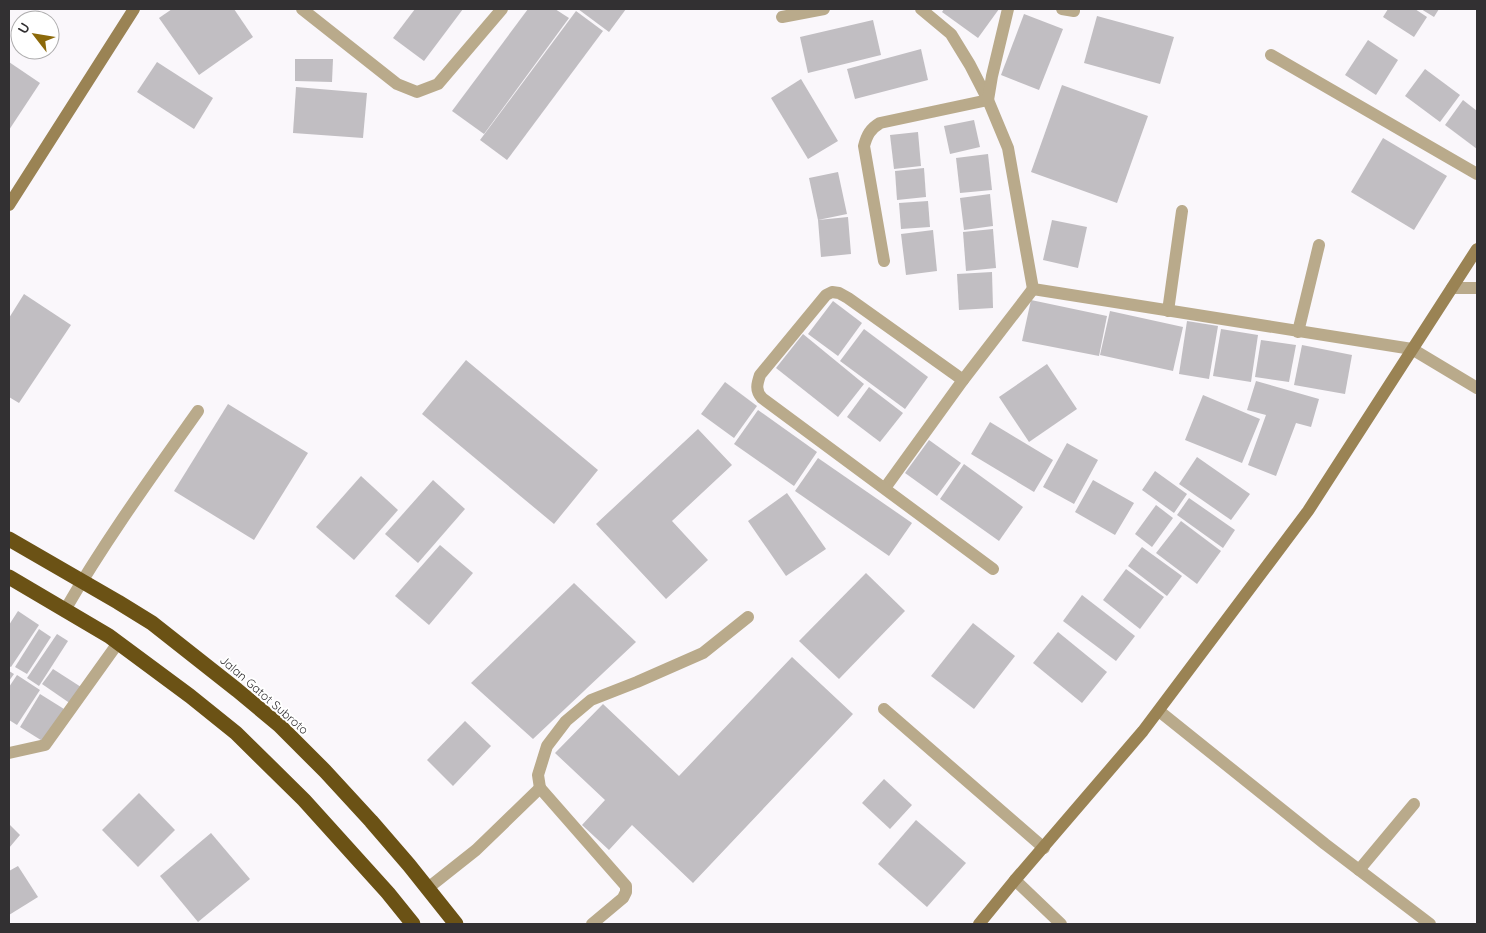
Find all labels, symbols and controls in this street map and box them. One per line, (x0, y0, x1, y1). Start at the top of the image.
north arrow (10, 10, 60, 60)
text: U (14, 19, 34, 37)
street label: Jalan Gatot Subroto (217, 652, 312, 737)

